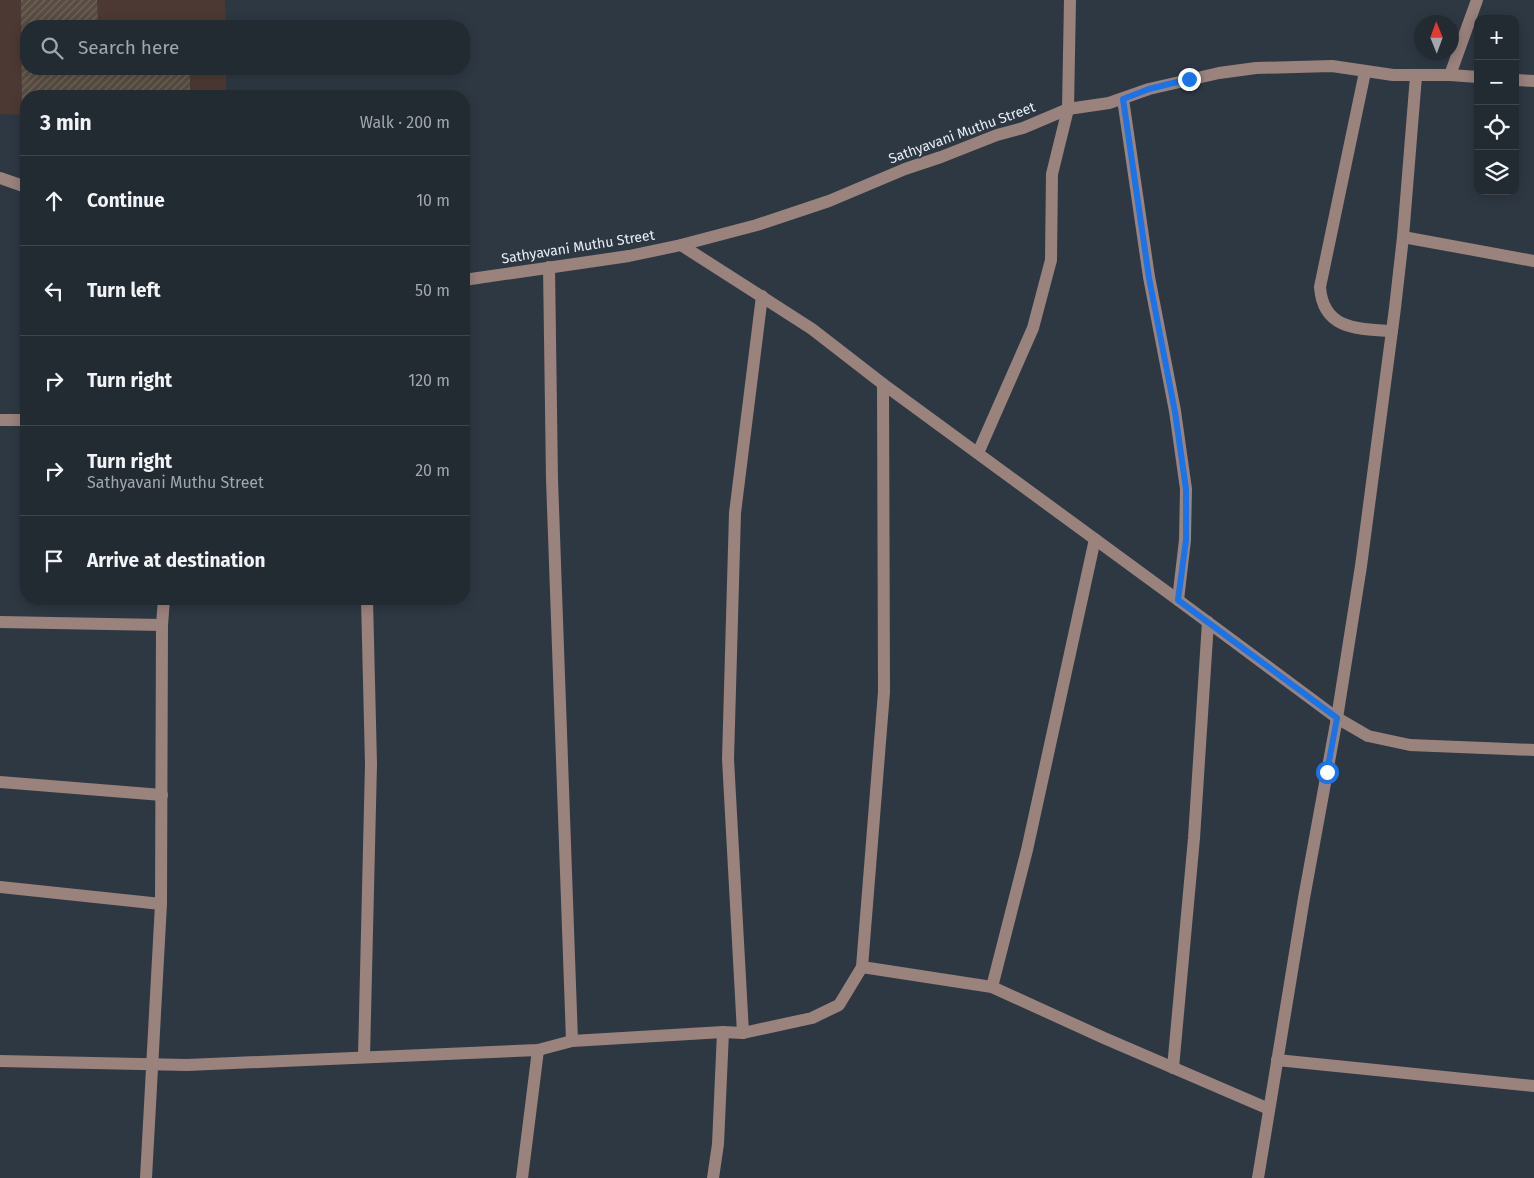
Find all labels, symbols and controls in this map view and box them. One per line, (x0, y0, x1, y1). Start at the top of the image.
north arrow (1414, 15, 1459, 60)
map controls (1474, 15, 1519, 195)
button: + (1474, 15, 1519, 60)
search box (20, 20, 470, 75)
icon: search (38, 34, 66, 62)
text: Search here (78, 36, 179, 59)
button: − (1474, 60, 1519, 105)
route end (1178, 68, 1201, 91)
street label: Sathyavani Muthu Street (886, 98, 1039, 167)
button: locate (1474, 105, 1519, 150)
text: 3 min (40, 110, 92, 136)
text: Walk · 200 m (360, 113, 450, 132)
button: layers (1474, 150, 1519, 195)
icon: ahead (40, 187, 68, 215)
text: Continue (87, 189, 165, 212)
text: 10 m (416, 191, 450, 210)
street label: Sathyavani Muthu Street (500, 226, 657, 268)
icon: left (40, 277, 68, 305)
text: Turn left (87, 279, 161, 302)
text: 50 m (415, 281, 450, 300)
icon: right (40, 367, 68, 395)
text: Turn right (87, 369, 172, 392)
text: 120 m (408, 371, 450, 390)
text: Turn right (87, 450, 172, 473)
icon: right (40, 457, 68, 485)
text: 20 m (415, 461, 450, 480)
text: Sathyavani Muthu Street (87, 473, 264, 492)
icon: arrive (40, 547, 68, 575)
text: Arrive at destination (87, 549, 266, 572)
route start (1316, 761, 1339, 784)

